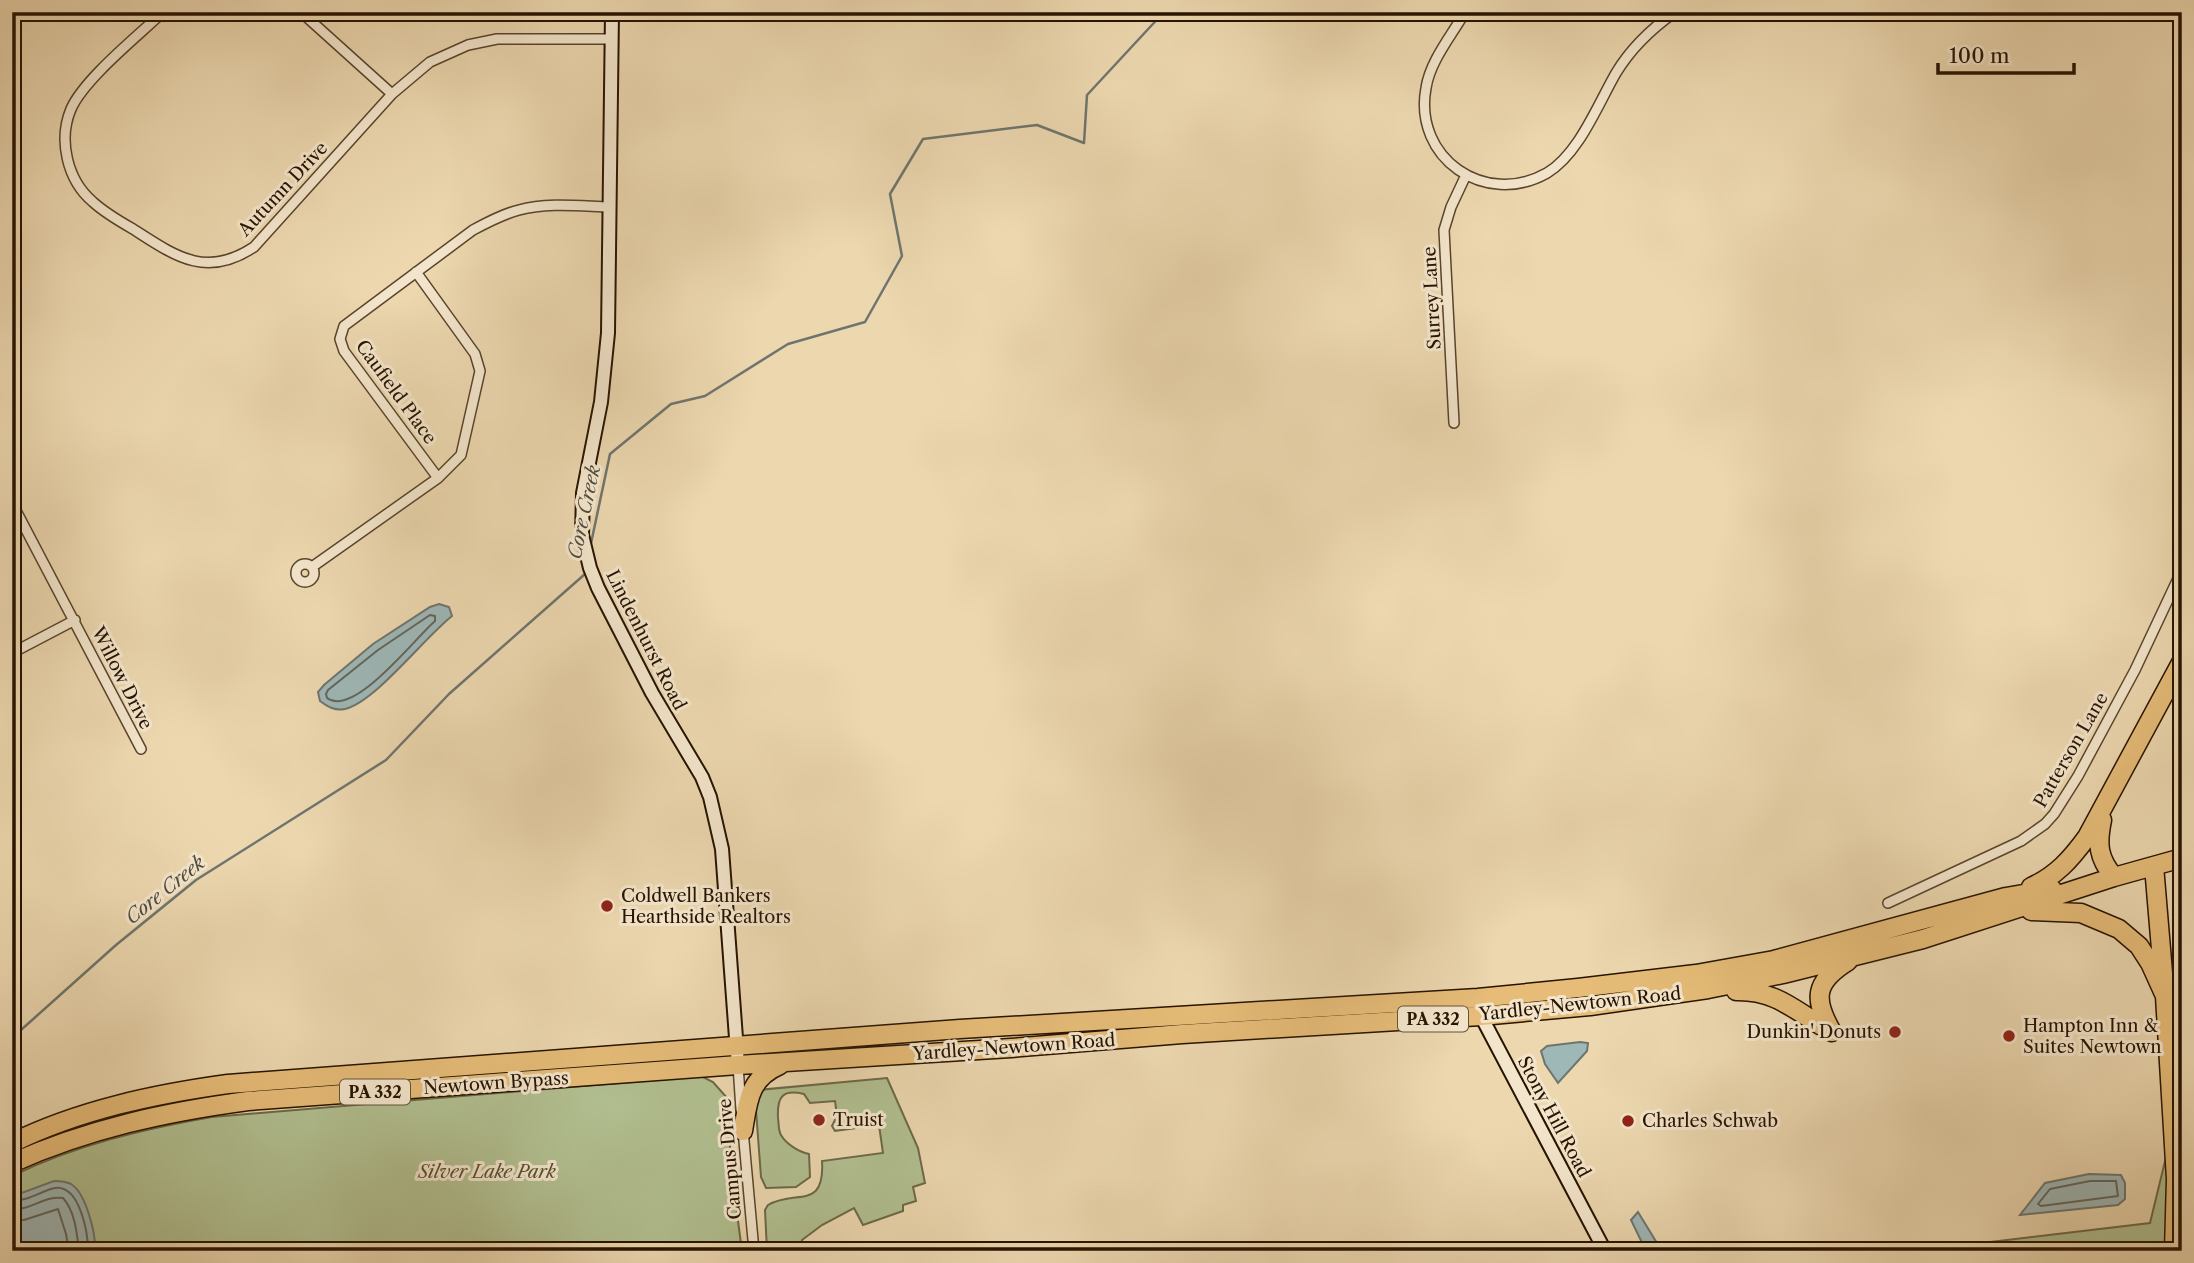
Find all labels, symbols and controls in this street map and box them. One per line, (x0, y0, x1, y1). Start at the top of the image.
scale bar (1938, 32, 2075, 76)
text: 100 m (1949, 43, 2010, 68)
street label: Autumn Drive (233, 137, 332, 242)
street label: Surrey Lane (1418, 246, 1446, 350)
street label: Caufield Place (351, 336, 441, 448)
water label: Core Creek (563, 463, 605, 561)
street label: Lindenhurst Road (601, 566, 691, 714)
street label: Willow Drive (86, 622, 157, 733)
street label: Patterson Lane (2029, 689, 2113, 811)
water label: Core Creek (121, 851, 209, 929)
place label: Coldwell Bankers Hearthside Realtors (621, 885, 791, 928)
marker: Coldwell Bankers Hearthside Realtors (599, 898, 615, 914)
street label: Yardley-Newtown Road (1477, 982, 1682, 1026)
road number: PA 332 (1398, 1007, 1468, 1032)
place label: Hampton Inn & Suites Newtown (2023, 1015, 2162, 1058)
place label: Dunkin' Donuts (1747, 1021, 1881, 1043)
marker: Dunkin' Donuts (1887, 1024, 1903, 1040)
marker: Hampton Inn & Suites Newtown (2001, 1028, 2017, 1044)
street label: Yardley-Newtown Road (911, 1029, 1116, 1065)
street label: Stony Hill Road (1513, 1053, 1595, 1181)
street label: Newtown Bypass (423, 1067, 569, 1099)
road number: PA 332 (340, 1080, 410, 1104)
street label: Campus Drive (714, 1097, 746, 1221)
place label: Truist (833, 1109, 884, 1131)
place label: Charles Schwab (1642, 1110, 1778, 1132)
marker: Truist (811, 1112, 827, 1128)
marker: Charles Schwab (1620, 1113, 1636, 1129)
park label: Silver Lake Park (417, 1161, 556, 1183)

